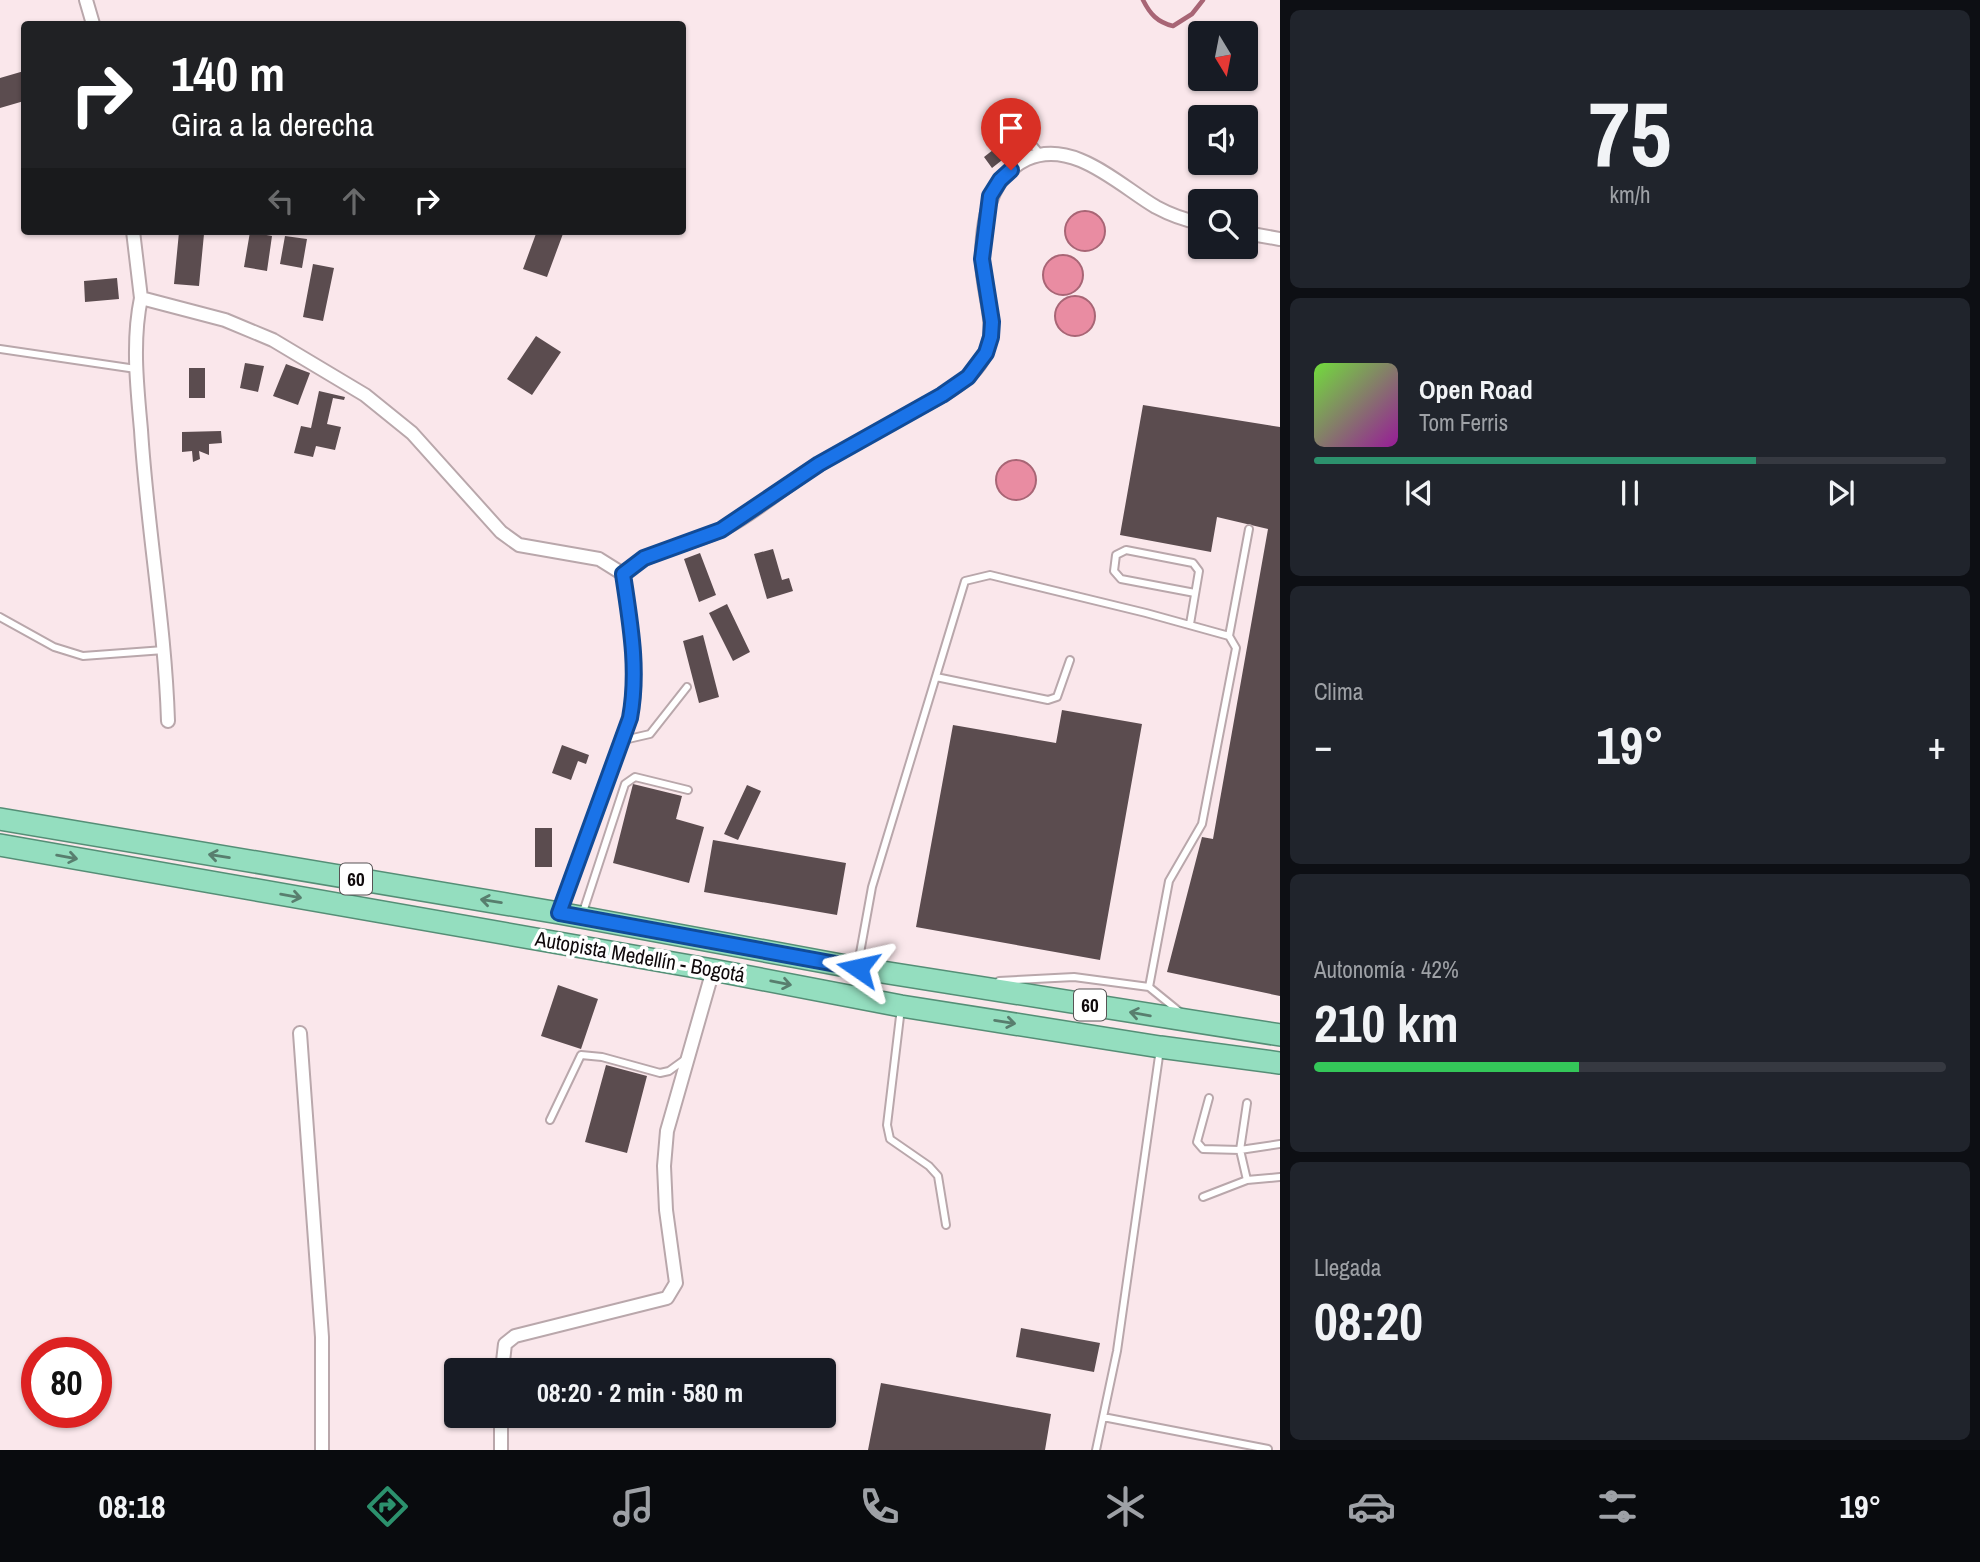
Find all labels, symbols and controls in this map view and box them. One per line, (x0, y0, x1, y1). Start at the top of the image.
north arrow (1188, 21, 1258, 91)
map controls (1188, 21, 1258, 259)
text: 140 m (171, 40, 285, 106)
icon: right (56, 49, 147, 140)
text: 75 (1589, 72, 1672, 194)
pin (981, 98, 1041, 170)
text: Gira a la derecha (171, 103, 374, 146)
button: sound (1188, 105, 1258, 175)
icon: arrive (992, 109, 1030, 147)
text: km/h (1610, 179, 1650, 210)
icon: left (262, 182, 300, 220)
icon: ahead (335, 182, 373, 220)
icon: right (408, 182, 446, 220)
button: search (1188, 189, 1258, 259)
text: Open Road (1419, 372, 1533, 407)
text: Tom Ferris (1419, 407, 1508, 438)
icon: previous (1400, 474, 1438, 512)
icon: pause (1611, 474, 1649, 512)
icon: next (1822, 474, 1860, 512)
text: Clima (1314, 676, 1363, 707)
text: 19° (1596, 710, 1664, 780)
text: − (1314, 720, 1332, 771)
text: + (1928, 720, 1946, 771)
one-way arrow (208, 849, 231, 862)
one-way arrow (55, 851, 78, 864)
road number: 60 (340, 864, 372, 894)
one-way arrow (279, 890, 302, 903)
one-way arrow (481, 894, 503, 907)
street label: Autopista Medellín - Bogotá (532, 924, 748, 989)
position arrow (821, 931, 895, 1005)
text: Autonomía · 42% (1314, 954, 1459, 985)
one-way arrow (769, 977, 792, 990)
text: 210 km (1314, 988, 1459, 1058)
road number: 60 (1074, 990, 1106, 1021)
one-way arrow (1129, 1006, 1152, 1020)
one-way arrow (993, 1016, 1016, 1029)
text: Llegada (1314, 1252, 1381, 1283)
text: 08:20 (1314, 1286, 1423, 1356)
speed limit sign: 80 (21, 1337, 112, 1428)
text: 08:20 · 2 min · 580 m (537, 1375, 743, 1410)
icon: directions (363, 1482, 412, 1531)
icon: music (609, 1482, 658, 1531)
icon: phone (855, 1482, 904, 1531)
icon: climate (1101, 1482, 1150, 1531)
icon: car (1347, 1482, 1396, 1531)
icon: filters (1593, 1482, 1642, 1531)
text: 08:18 (99, 1485, 166, 1528)
text: 19° (1839, 1485, 1881, 1528)

